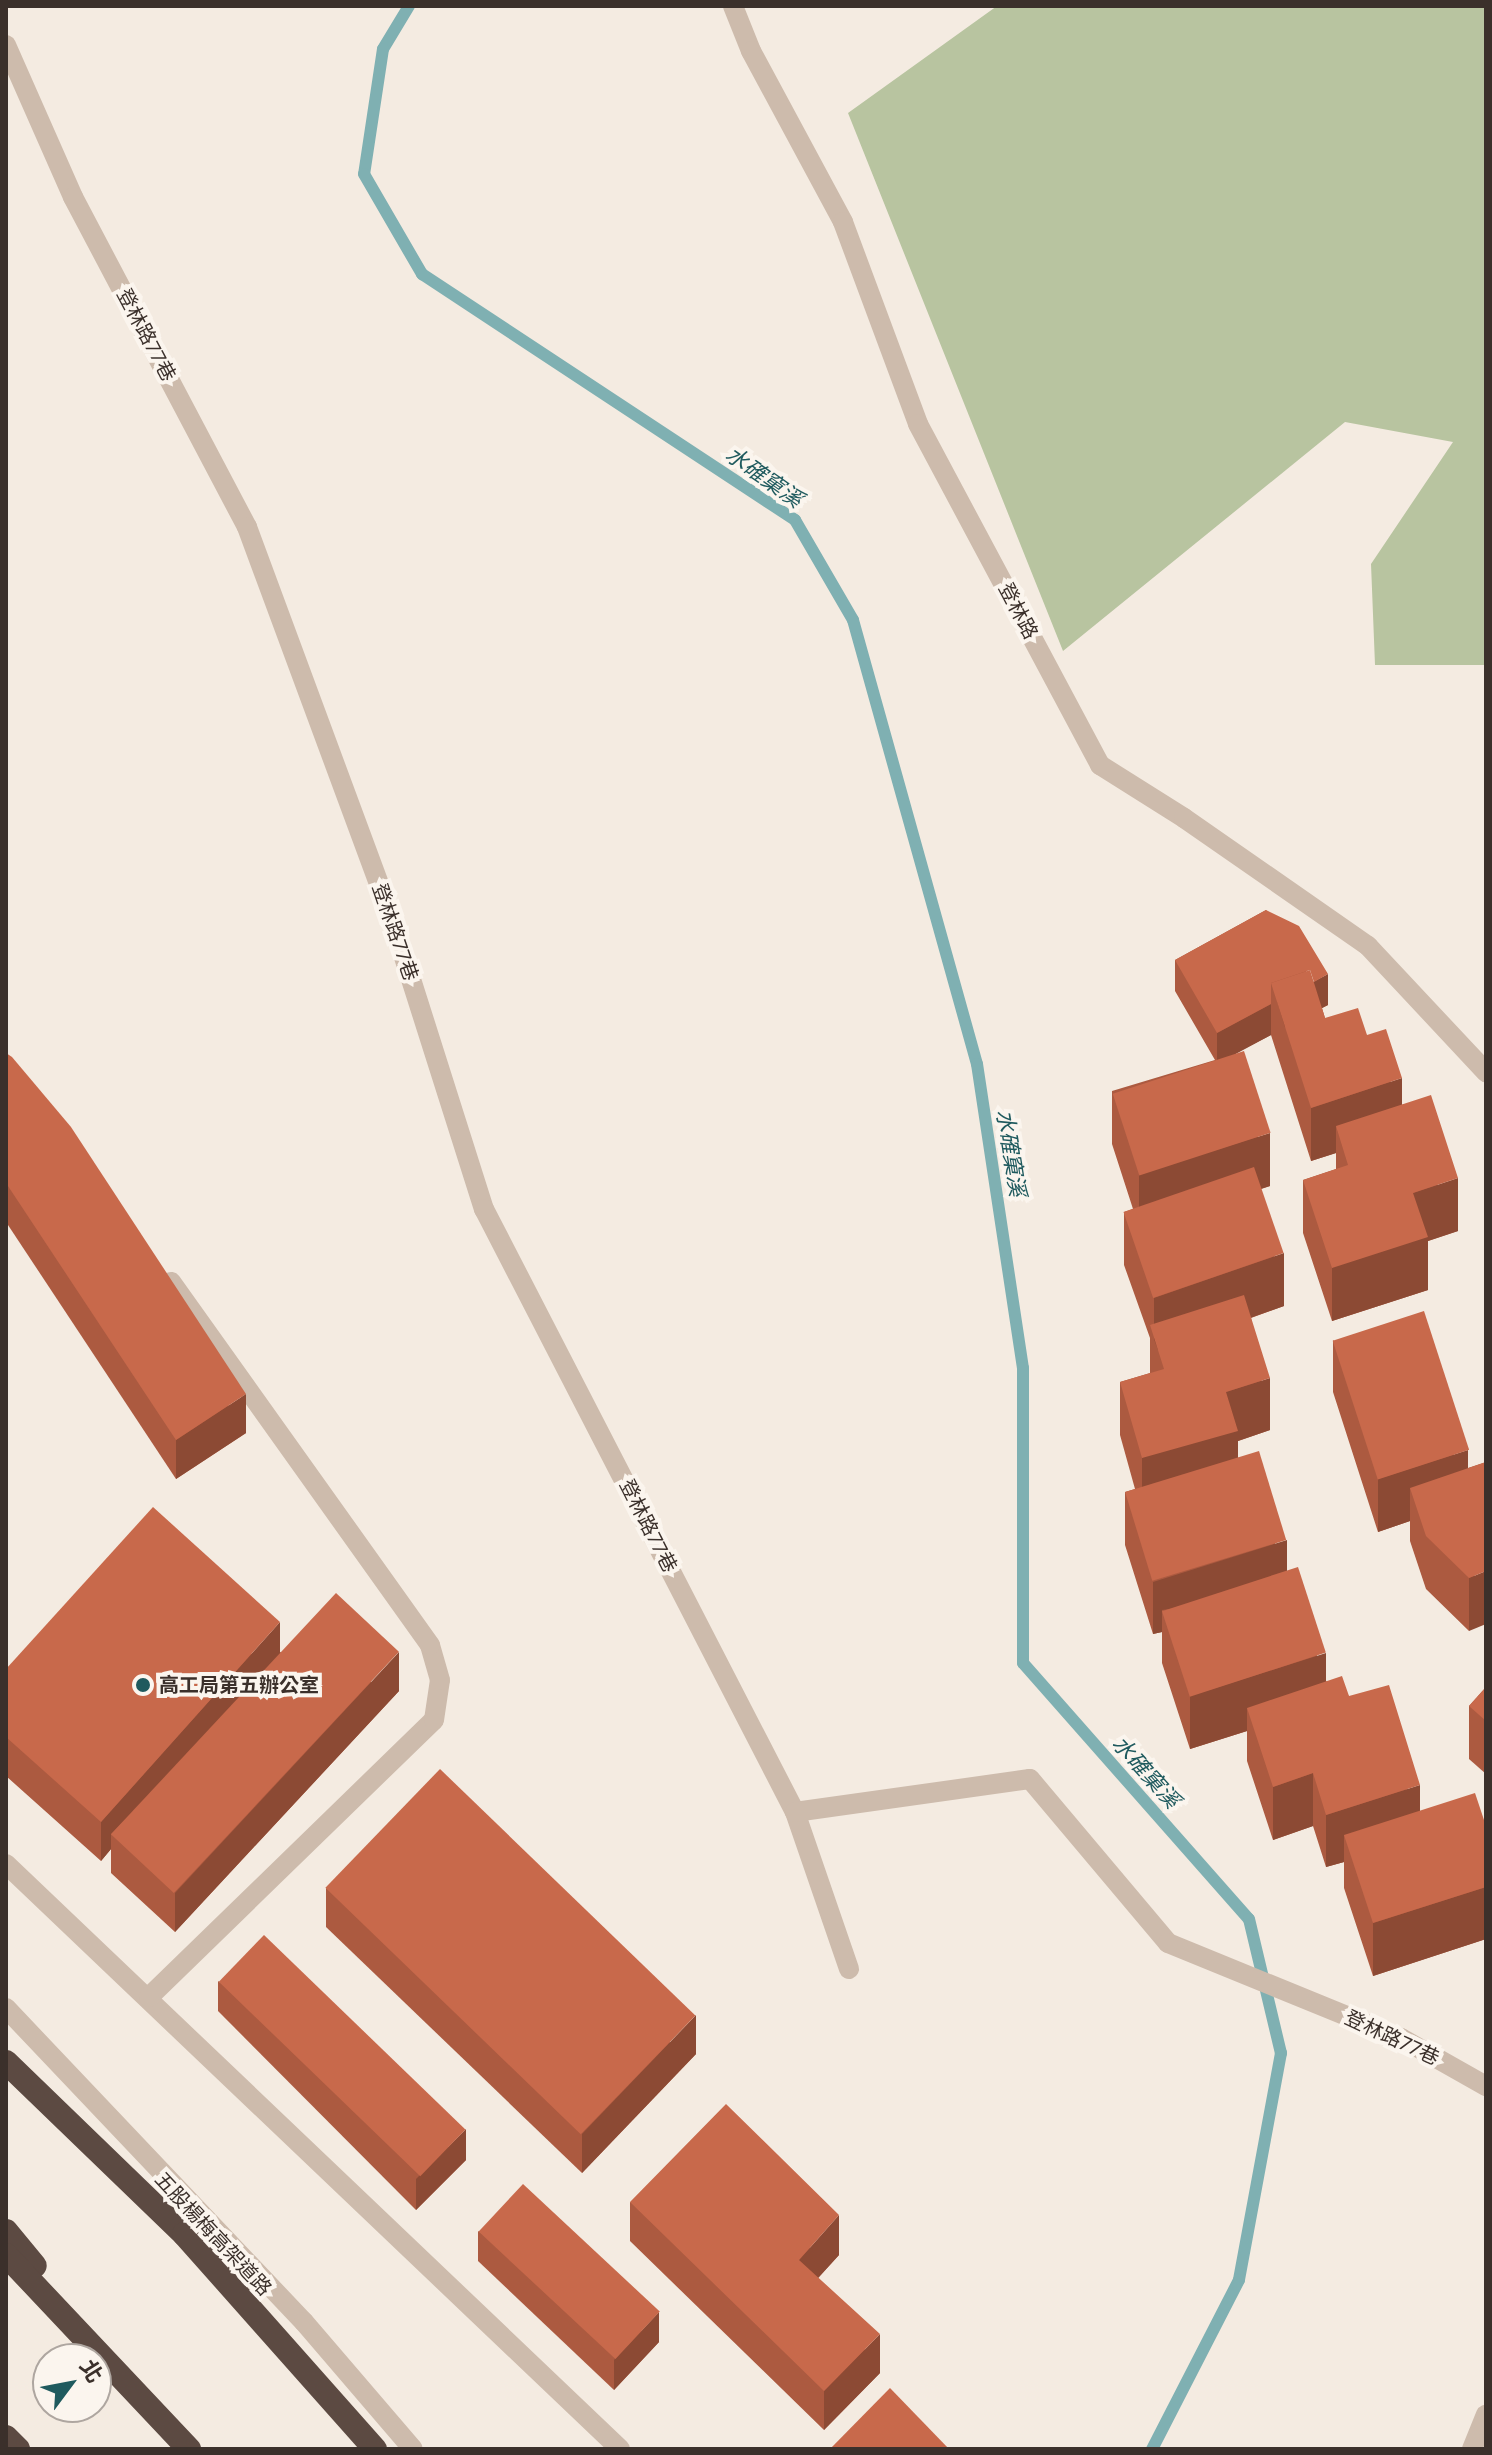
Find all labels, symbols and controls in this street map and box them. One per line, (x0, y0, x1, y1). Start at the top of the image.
street label: 登林路77巷 (112, 285, 180, 385)
water label: 水確窠溪 (720, 441, 808, 513)
street label: 登林路 (993, 579, 1043, 643)
street label: 登林路77巷 (367, 880, 423, 984)
water label: 水確窠溪 (991, 1107, 1031, 1199)
street label: 登林路77巷 (614, 1475, 682, 1577)
place label: 高工局第五辦公室 (159, 1673, 319, 1697)
marker: 高工局第五辦公室 (134, 1676, 152, 1694)
water label: 水確窠溪 (1107, 1730, 1185, 1814)
street label: 登林路77巷 (1341, 2006, 1443, 2070)
street label: 五股楊梅高架道路 (150, 2167, 276, 2301)
north arrow (32, 2343, 112, 2423)
text: 北 (74, 2355, 108, 2388)

